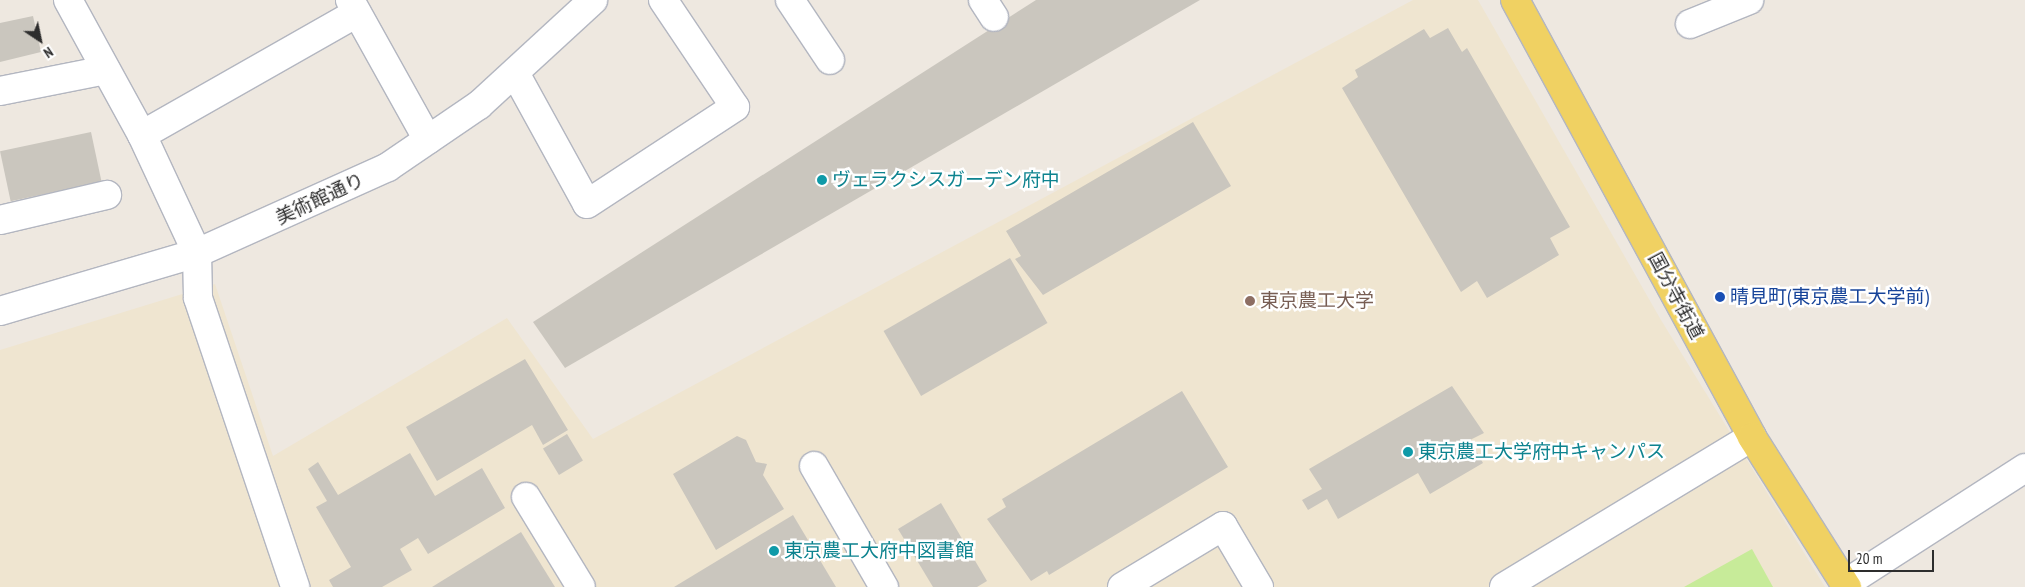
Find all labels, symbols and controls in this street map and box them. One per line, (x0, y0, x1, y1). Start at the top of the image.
north arrow (15, 15, 65, 65)
text: N (40, 43, 57, 62)
street label: 美術館通り (272, 169, 368, 229)
place label: ヴェラクシスガーデン府中 (832, 169, 1060, 191)
marker: ヴェラクシスガーデン府中 (816, 174, 828, 186)
street label: 国分寺街道 (1644, 249, 1708, 343)
place label: 晴見町(東京農工大学前) (1730, 286, 1929, 308)
place label: 東京農工大学 (1260, 290, 1374, 312)
marker: 晴見町(東京農工大学前) (1714, 291, 1726, 303)
marker: 東京農工大学 (1244, 295, 1256, 307)
place label: 東京農工大学府中キャンパス (1418, 441, 1665, 463)
marker: 東京農工大学府中キャンパス (1402, 446, 1414, 458)
place label: 東京農工大府中図書館 (784, 540, 974, 562)
scale bar (1850, 540, 1936, 572)
marker: 東京農工大府中図書館 (768, 545, 780, 557)
text: 20 m (1856, 549, 1882, 568)

